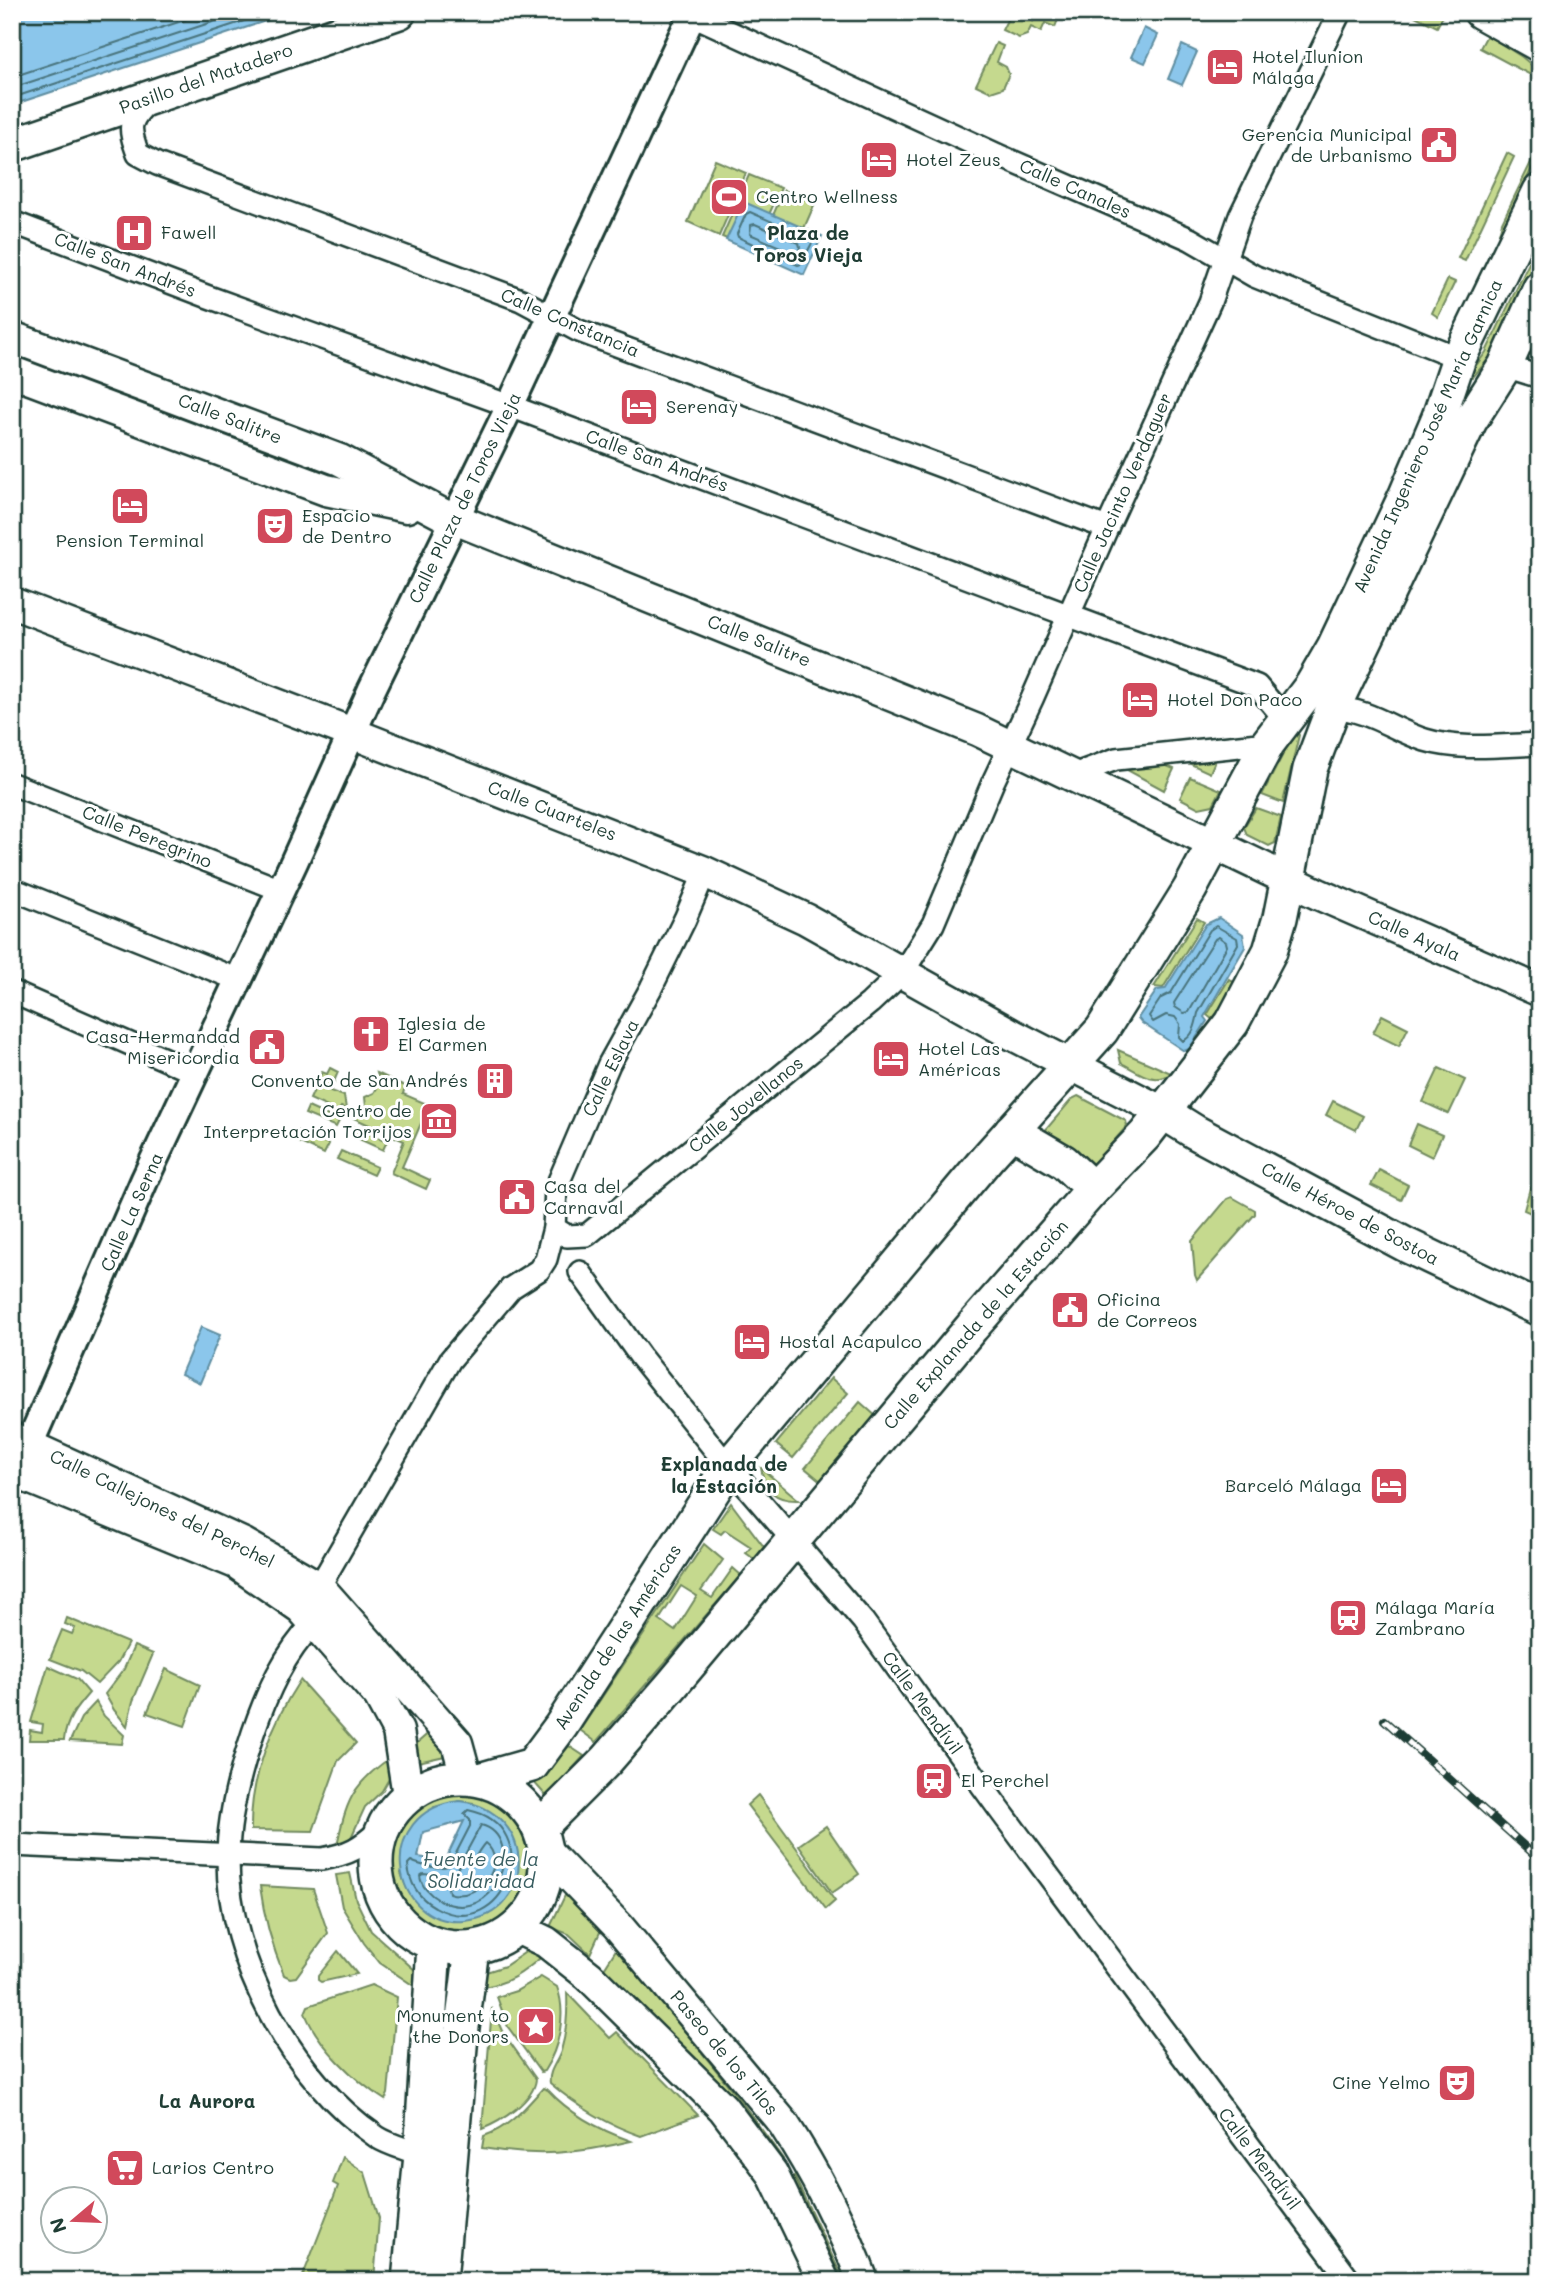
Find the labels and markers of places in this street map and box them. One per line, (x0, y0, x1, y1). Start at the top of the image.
place label: Hotel Ilunion Málaga (1252, 44, 1363, 89)
hotel icon: Hotel Ilunion Málaga (1204, 46, 1246, 88)
place label: Gerencia Municipal de Urbanismo (1242, 122, 1412, 167)
public building icon: Gerencia Municipal de Urbanismo (1418, 124, 1460, 166)
hotel icon: Hotel Zeus (858, 139, 900, 181)
place label: Hotel Zeus (906, 147, 1001, 171)
sports icon: Centro Wellness (708, 176, 750, 218)
place label: Centro Wellness (756, 184, 898, 208)
hospital icon: Fawell (113, 212, 155, 254)
place label: Fawell (161, 220, 216, 244)
hotel icon: Serenay (618, 386, 660, 428)
place label: Serenay (666, 394, 738, 418)
hotel icon: Pension Terminal (109, 485, 151, 527)
place label: Espacio de Dentro (302, 503, 392, 548)
theatre icon: Espacio de Dentro (254, 505, 296, 547)
place label: Pension Terminal (56, 528, 204, 552)
hotel icon: Hotel Don Paco (1119, 679, 1161, 721)
place label: Hotel Don Paco (1167, 687, 1302, 711)
place label: Iglesia de El Carmen (398, 1011, 487, 1056)
church icon: Iglesia de El Carmen (350, 1013, 392, 1055)
place label: Casa-Hermandad Misericordia (86, 1024, 240, 1069)
public building icon: Casa-Hermandad Misericordia (246, 1026, 288, 1068)
place label: Hotel Las Américas (918, 1036, 1001, 1081)
hotel icon: Hotel Las Américas (870, 1038, 912, 1080)
building icon: Convento de San Andrés (474, 1060, 516, 1102)
place label: Convento de San Andrés (251, 1068, 468, 1092)
place label: Centro de Interpretación Torrijos (203, 1098, 412, 1143)
museum icon: Centro de Interpretación Torrijos (418, 1100, 460, 1142)
place label: Casa del Carnaval (544, 1174, 624, 1219)
public building icon: Casa del Carnaval (496, 1176, 538, 1218)
place label: Oficina de Correos (1097, 1287, 1197, 1332)
public building icon: Oficina de Correos (1049, 1289, 1091, 1331)
hotel icon: Hostal Acapulco (731, 1321, 773, 1363)
place label: Hostal Acapulco (779, 1329, 922, 1353)
hotel icon: Barceló Málaga (1368, 1465, 1410, 1507)
place label: Barceló Málaga (1225, 1473, 1362, 1497)
place label: Málaga María Zambrano (1375, 1595, 1495, 1640)
station icon: Málaga María Zambrano (1327, 1597, 1369, 1639)
station icon: El Perchel (913, 1760, 955, 1802)
place label: El Perchel (961, 1768, 1049, 1792)
place label: Monument to the Donors (396, 2003, 509, 2048)
place icon: Monument to the Donors (515, 2005, 557, 2047)
theatre icon: Cine Yelmo (1436, 2062, 1478, 2104)
place label: Cine Yelmo (1332, 2070, 1430, 2094)
supermarket icon: Larios Centro (104, 2147, 146, 2189)
place label: Larios Centro (152, 2155, 274, 2179)

